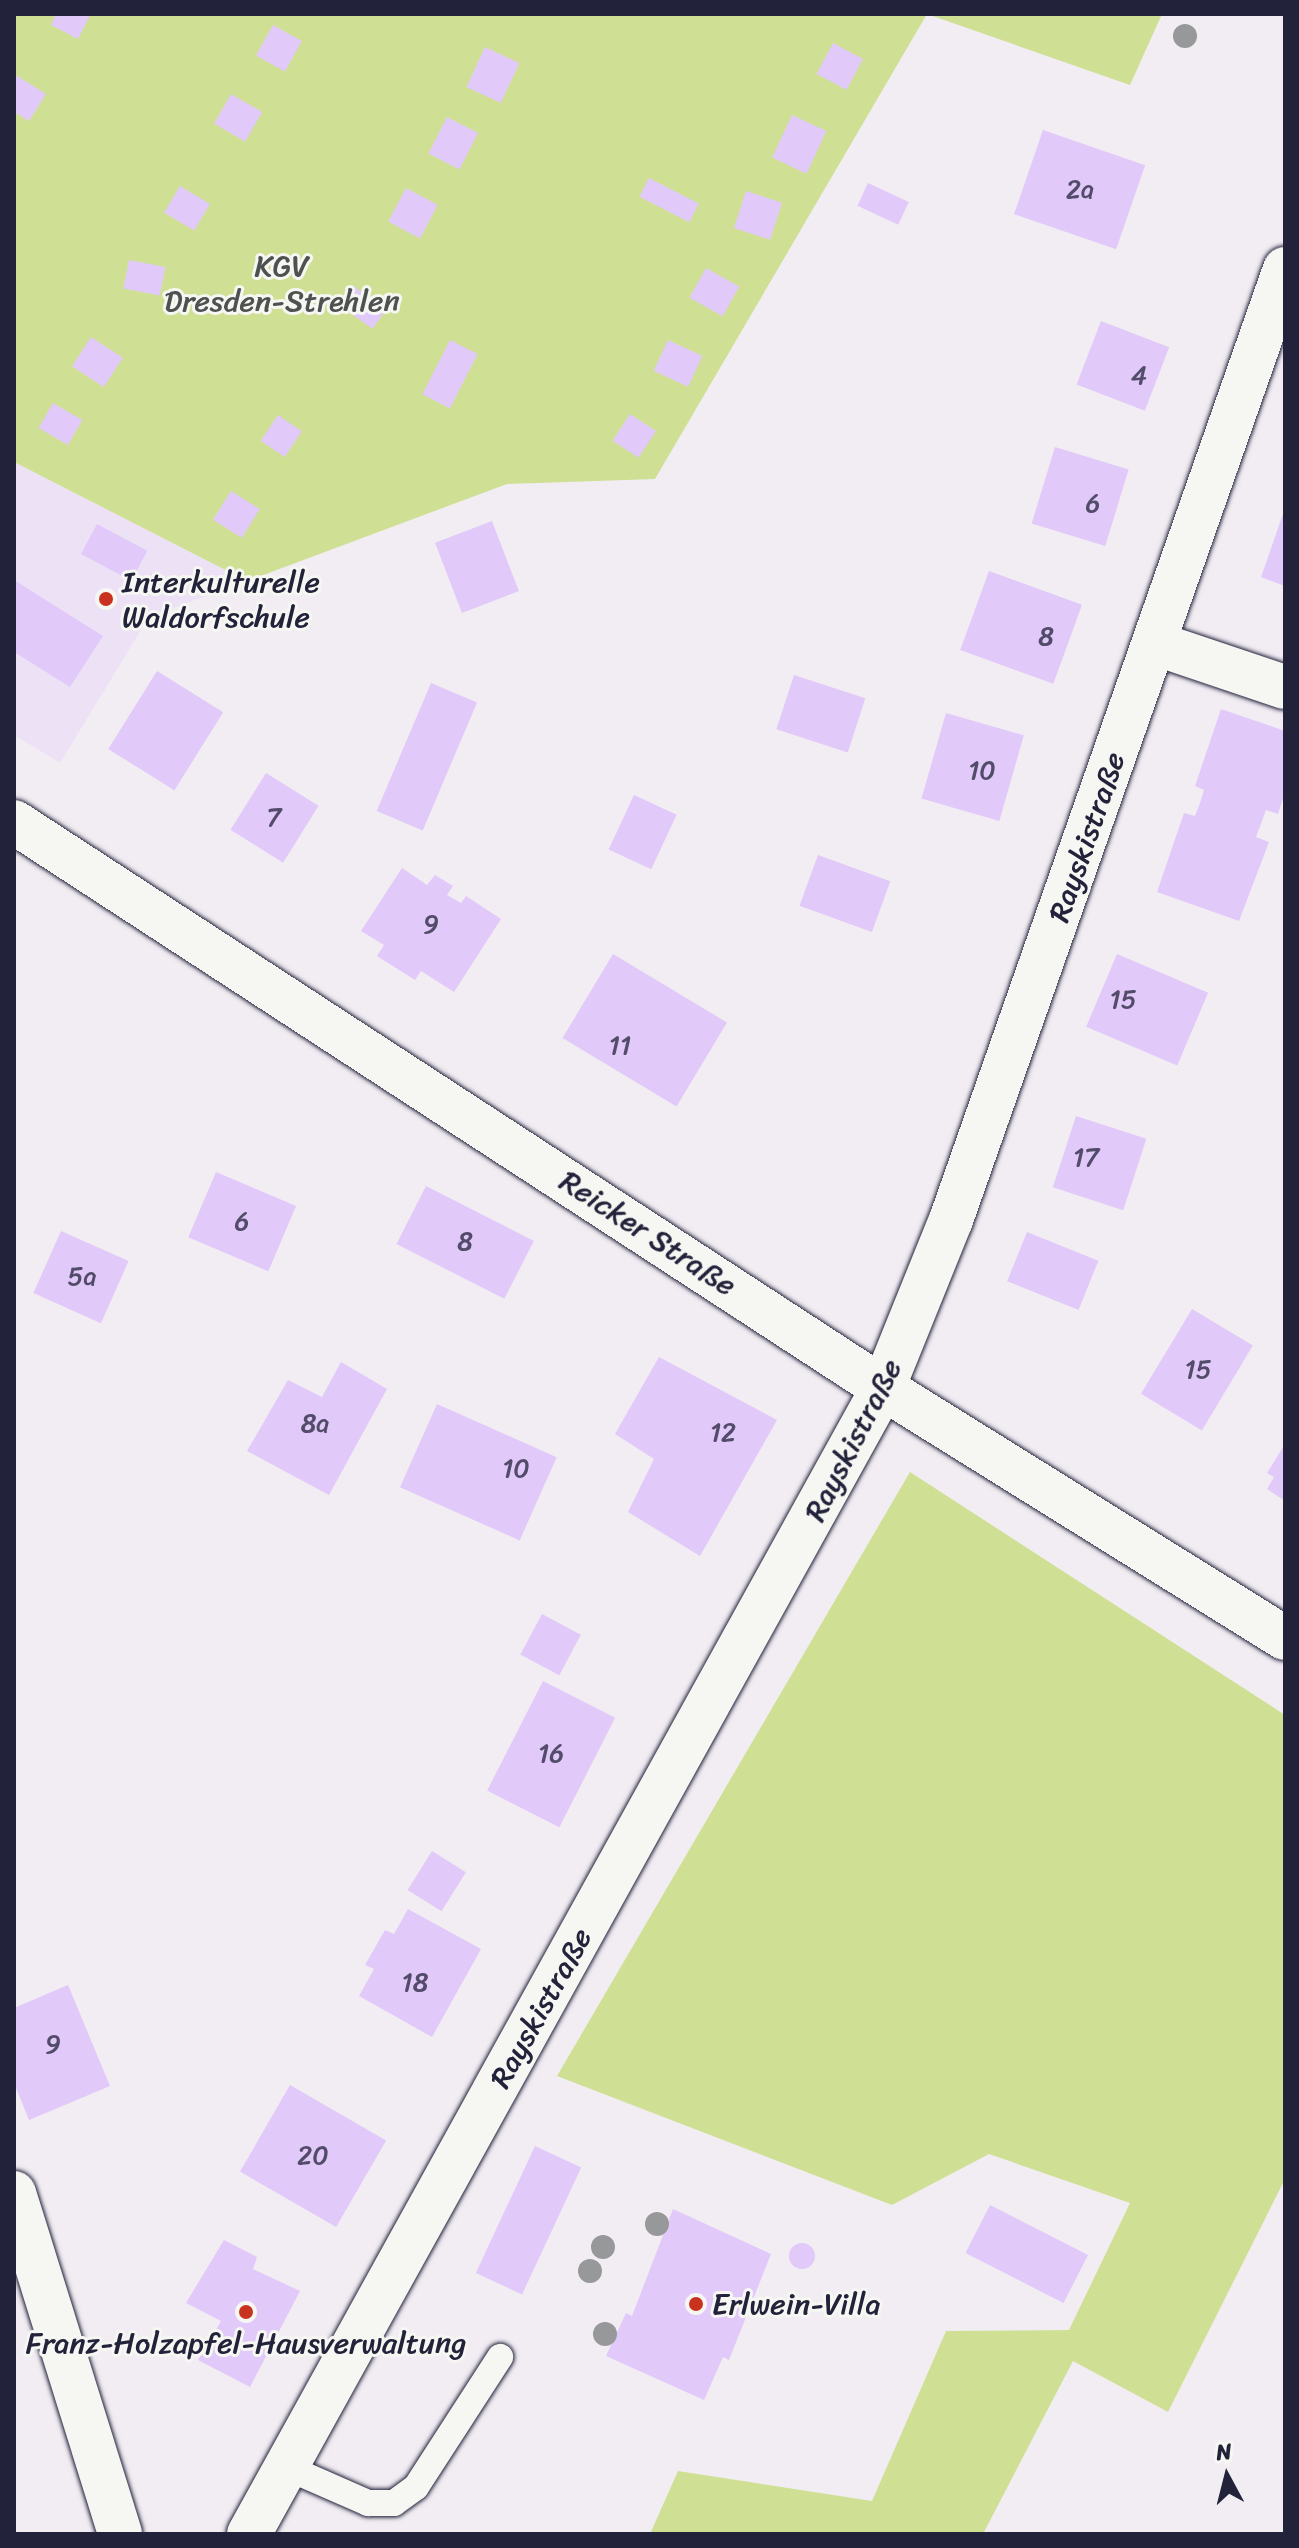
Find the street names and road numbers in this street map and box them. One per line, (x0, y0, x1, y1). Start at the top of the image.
street label: Rayskistraße (1041, 747, 1133, 927)
street label: Reicker Straße (553, 1163, 743, 1303)
street label: Rayskistraße (797, 1353, 909, 1527)
street label: Rayskistraße (482, 1922, 600, 2094)

